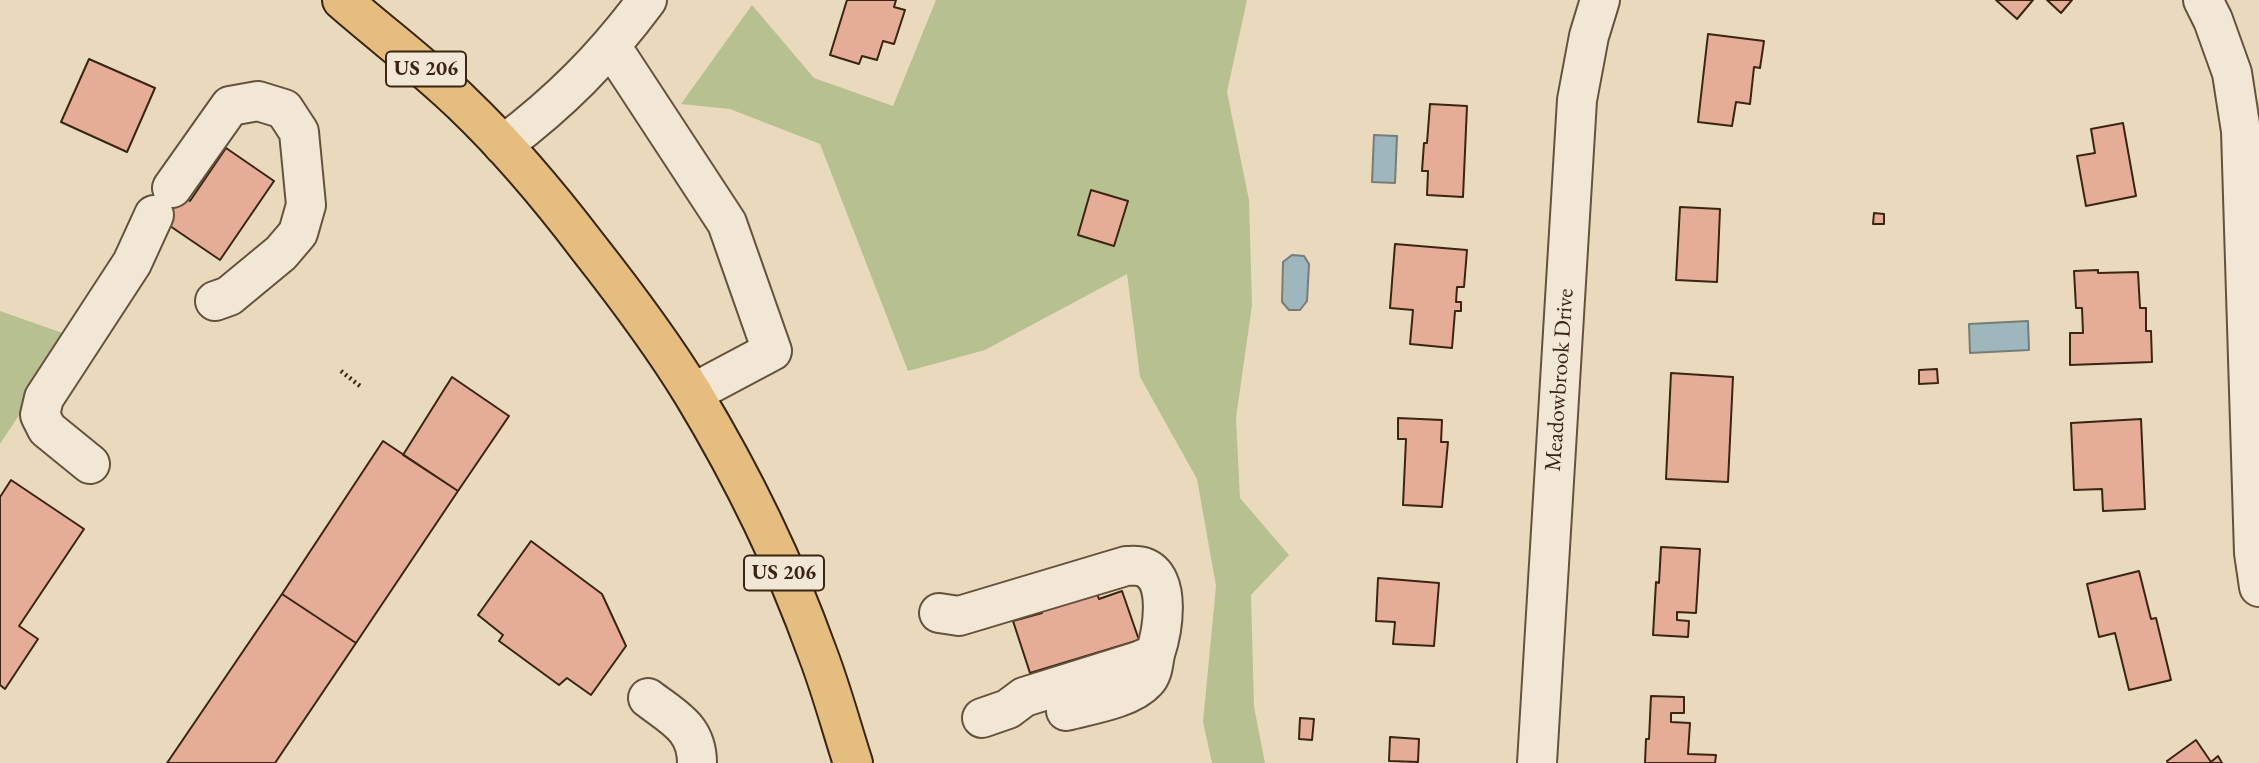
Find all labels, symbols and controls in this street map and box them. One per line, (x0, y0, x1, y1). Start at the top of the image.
road number: US 206 (386, 52, 466, 86)
street label: Meadowbrook Drive (1540, 288, 1580, 472)
road number: US 206 (744, 556, 824, 590)

